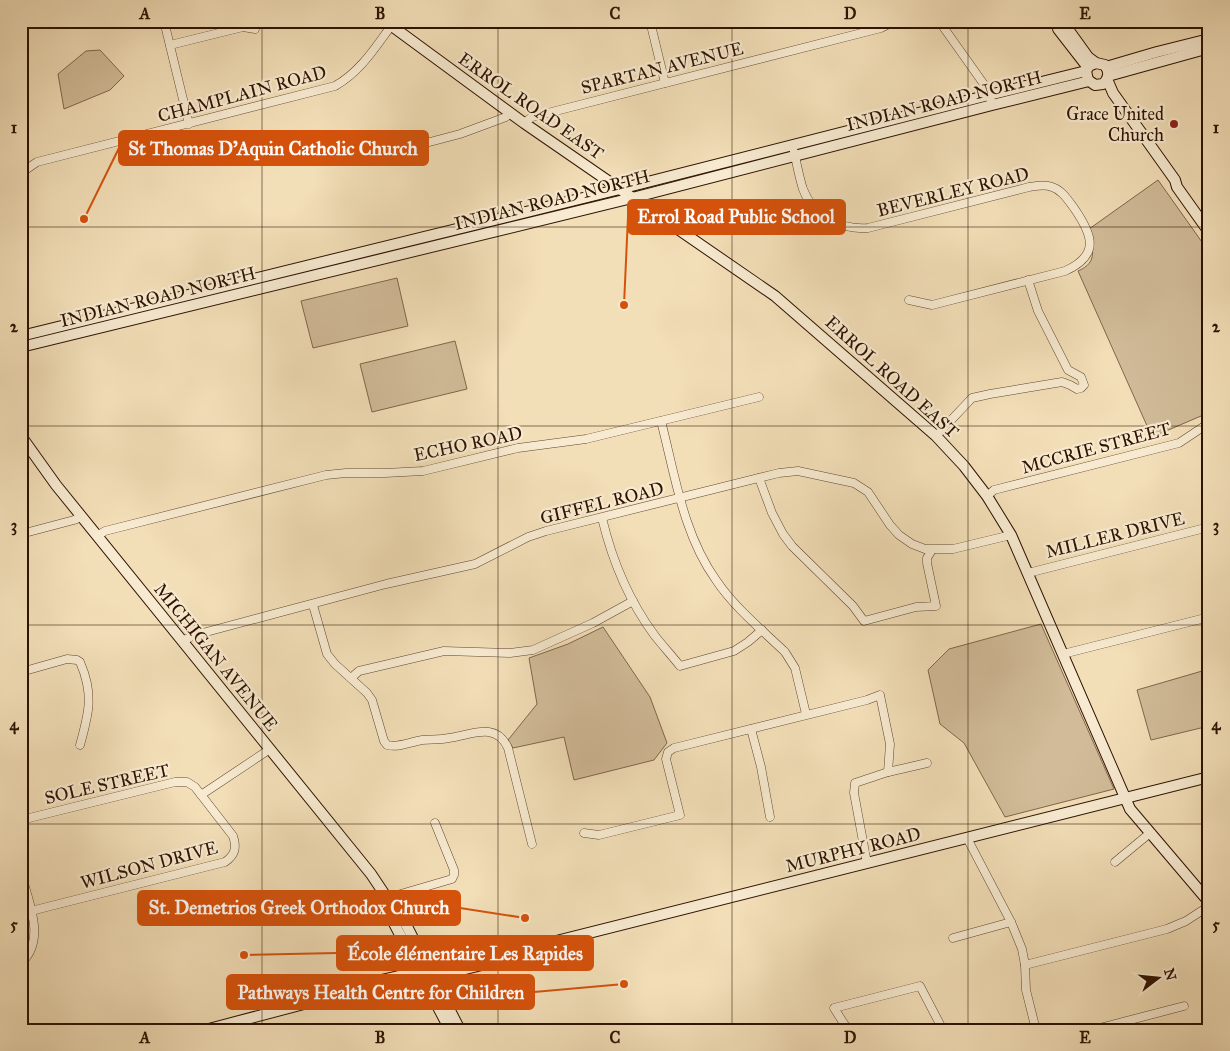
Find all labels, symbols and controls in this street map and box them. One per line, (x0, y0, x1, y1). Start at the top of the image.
text: A (139, 4, 151, 23)
text: B (375, 4, 385, 23)
text: C (610, 4, 621, 23)
text: D (844, 4, 857, 23)
text: E (1079, 4, 1091, 23)
street label: SPARTAN AVENUE (579, 37, 746, 99)
street label: ERROL ROAD EAST (454, 48, 608, 164)
street label: CHAMPLAIN ROAD (155, 61, 329, 127)
street label: INDIAN ROAD NORTH (844, 66, 1044, 136)
place label: Grace United Church (1066, 103, 1164, 146)
text: 1 (11, 118, 18, 137)
marker: Grace United Church (1168, 118, 1180, 130)
text: 1 (1213, 118, 1220, 137)
callout: St Thomas D'Aquin Catholic Church (119, 131, 428, 165)
text: St Thomas D'Aquin Catholic Church (128, 137, 418, 161)
street label: BEVERLEY ROAD (875, 162, 1031, 222)
street label: INDIAN ROAD NORTH (452, 165, 652, 235)
callout: Errol Road Public School (628, 200, 845, 234)
text: Errol Road Public School (637, 205, 836, 228)
street label: INDIAN ROAD NORTH (58, 262, 258, 332)
street label: ERROL ROAD EAST (821, 311, 963, 443)
text: 2 (10, 317, 19, 336)
text: 2 (1212, 317, 1221, 336)
street label: MCCRIE STREET (1019, 418, 1173, 478)
street label: ECHO ROAD (412, 422, 524, 466)
street label: GIFFEL ROAD (538, 477, 666, 529)
street label: MILLER DRIVE (1043, 507, 1187, 563)
text: 3 (11, 516, 17, 536)
text: 3 (1213, 516, 1219, 536)
street label: MICHIGAN AVENUE (149, 578, 283, 736)
text: 4 (10, 715, 20, 735)
text: 4 (1212, 715, 1222, 735)
street label: SOLE STREET (42, 759, 172, 809)
street label: MURPHY ROAD (783, 823, 923, 877)
street label: WILSON DRIVE (78, 836, 220, 894)
callout: St. Demetrios Greek Orthodox Church (138, 891, 460, 925)
text: St. Demetrios Greek Orthodox Church (148, 896, 450, 919)
text: 5 (10, 915, 18, 934)
text: 5 (1212, 915, 1220, 934)
callout: École élémentaire Les Rapides (337, 936, 593, 970)
text: École élémentaire Les Rapides (347, 940, 583, 966)
north arrow (1132, 954, 1182, 1004)
text: N (1160, 967, 1180, 983)
callout: Pathways Health Centre for Children (227, 975, 534, 1009)
text: Pathways Health Centre for Children (238, 981, 525, 1005)
text: A (139, 1028, 151, 1047)
text: B (375, 1028, 385, 1047)
text: C (610, 1028, 621, 1047)
text: D (844, 1028, 857, 1047)
text: E (1079, 1028, 1091, 1047)

